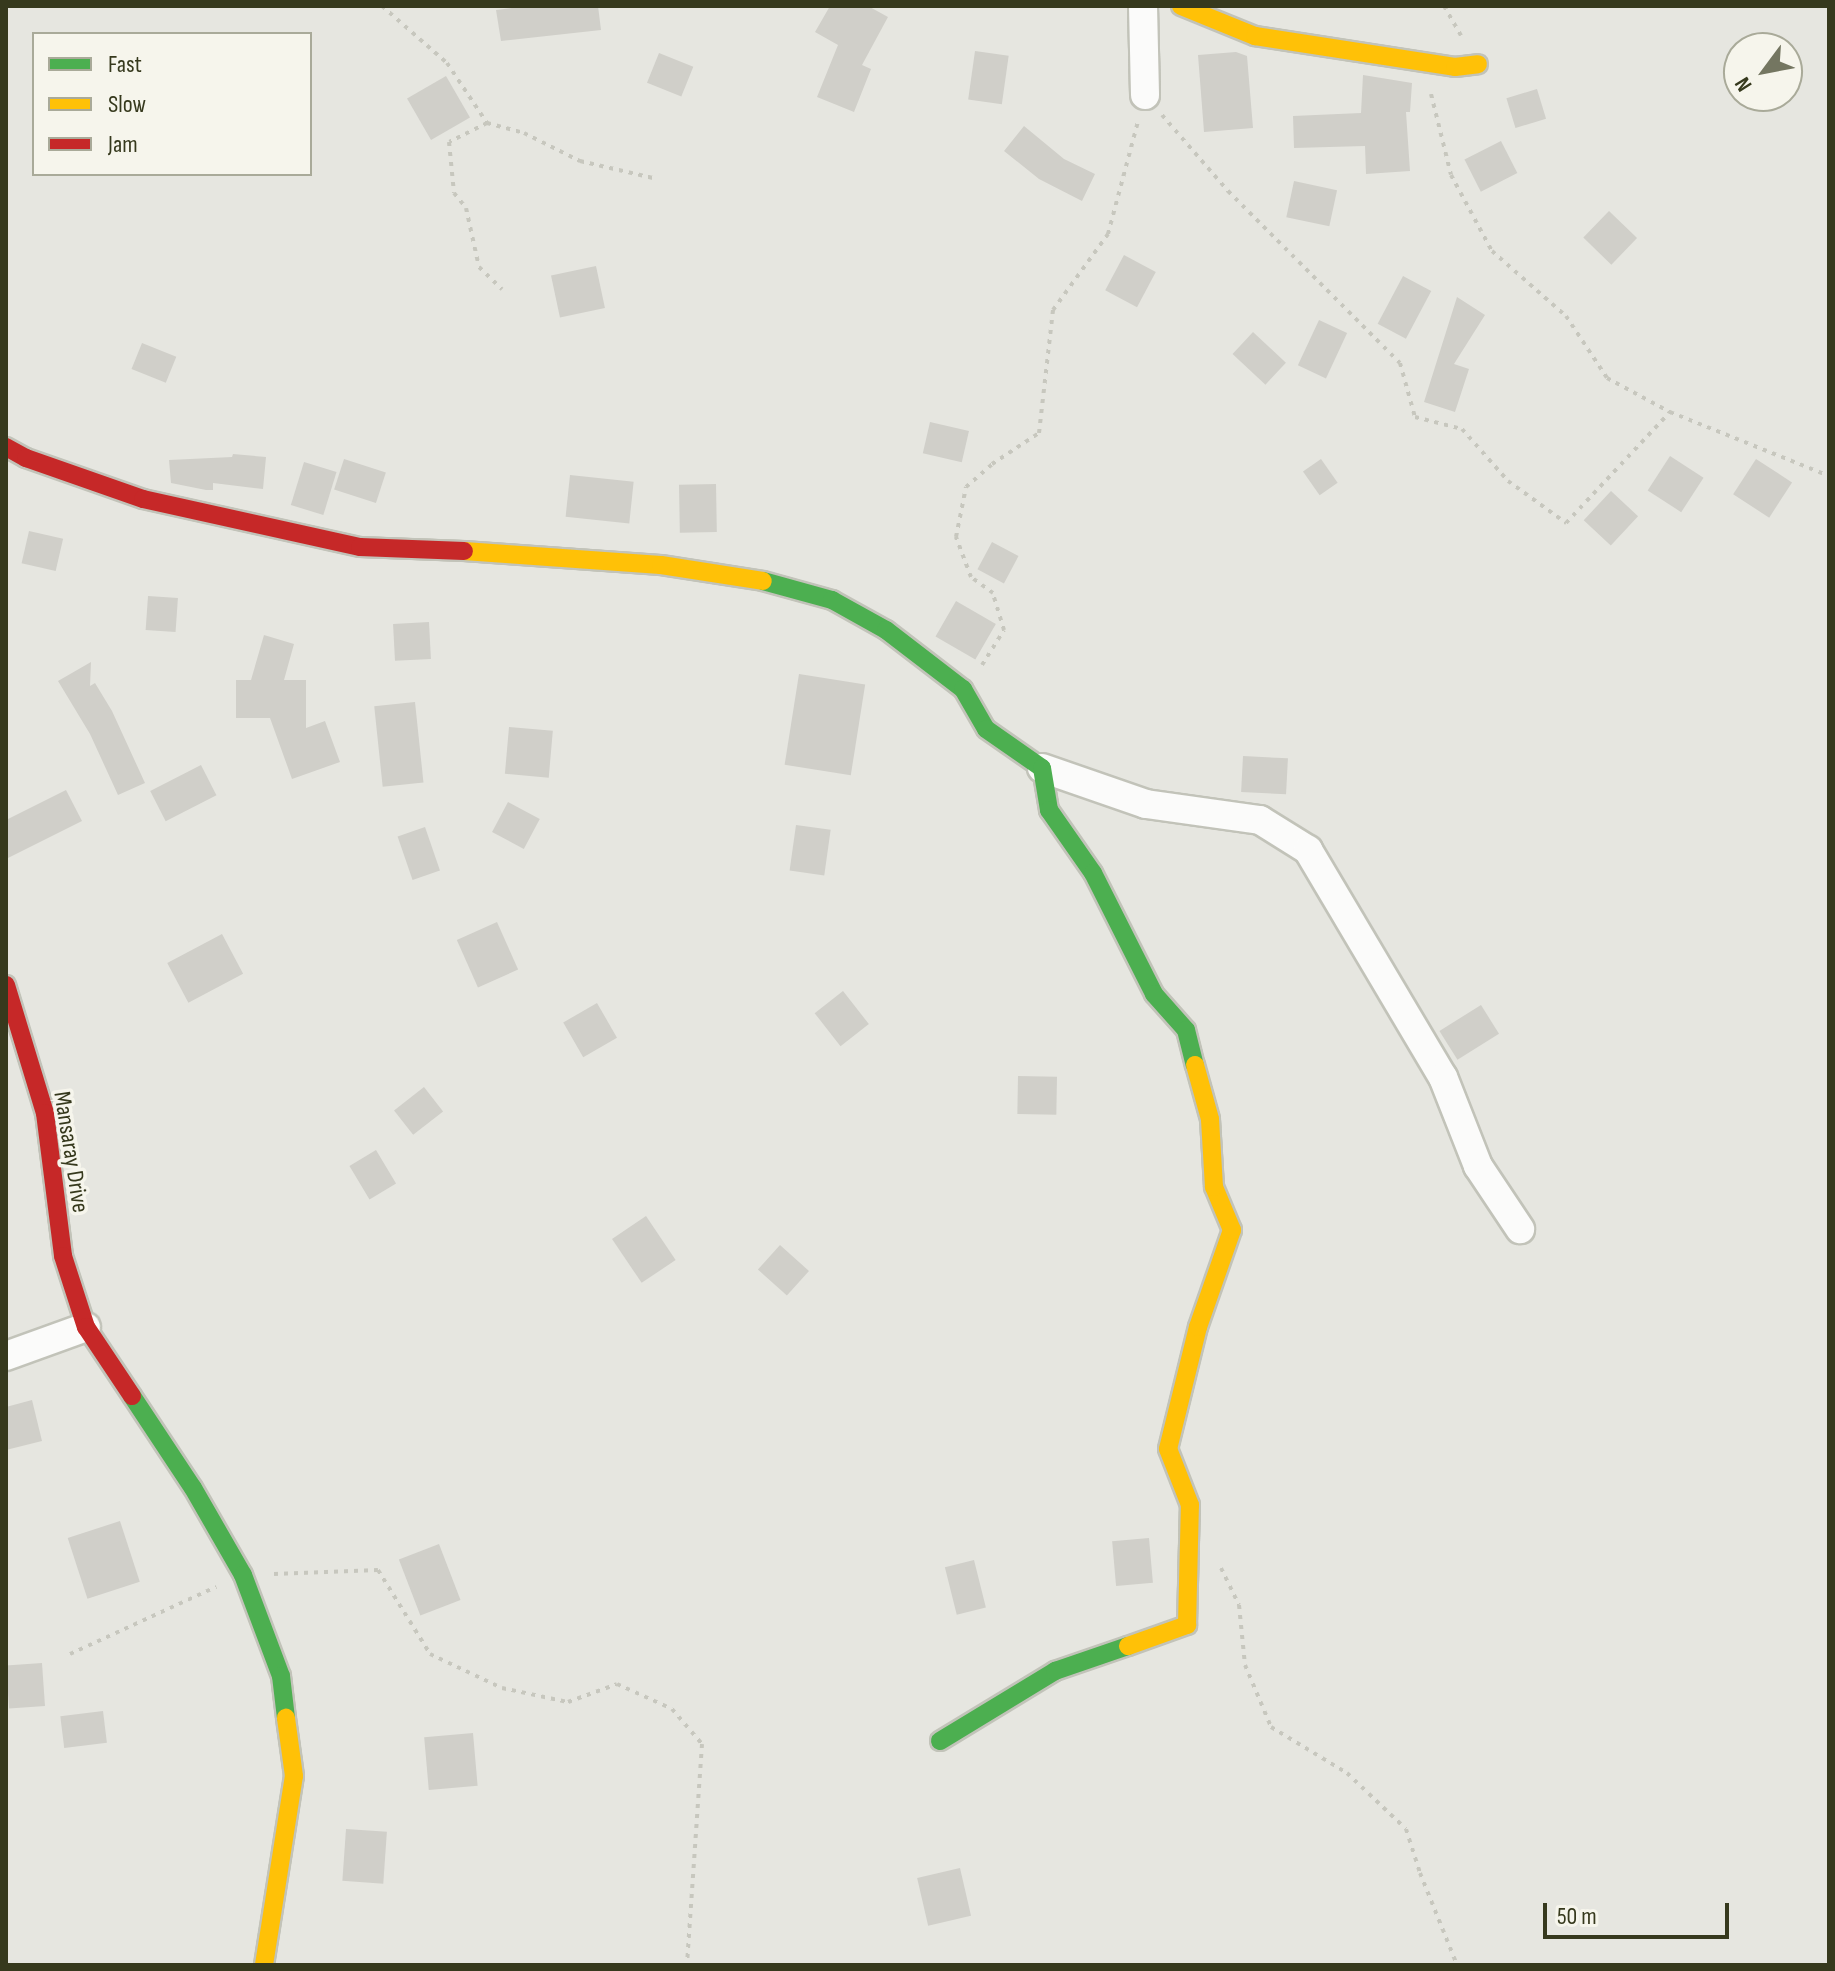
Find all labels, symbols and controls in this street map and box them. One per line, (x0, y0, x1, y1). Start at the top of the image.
legend (32, 32, 312, 176)
north arrow (1723, 32, 1803, 112)
text: Fast (108, 50, 142, 79)
text: N (1729, 72, 1758, 96)
text: Slow (108, 90, 146, 119)
text: Jam (108, 130, 138, 159)
street label: Mansaray Drive (47, 1089, 95, 1215)
scale bar (1547, 1887, 1733, 1937)
text: 50 m (1557, 1902, 1597, 1931)

